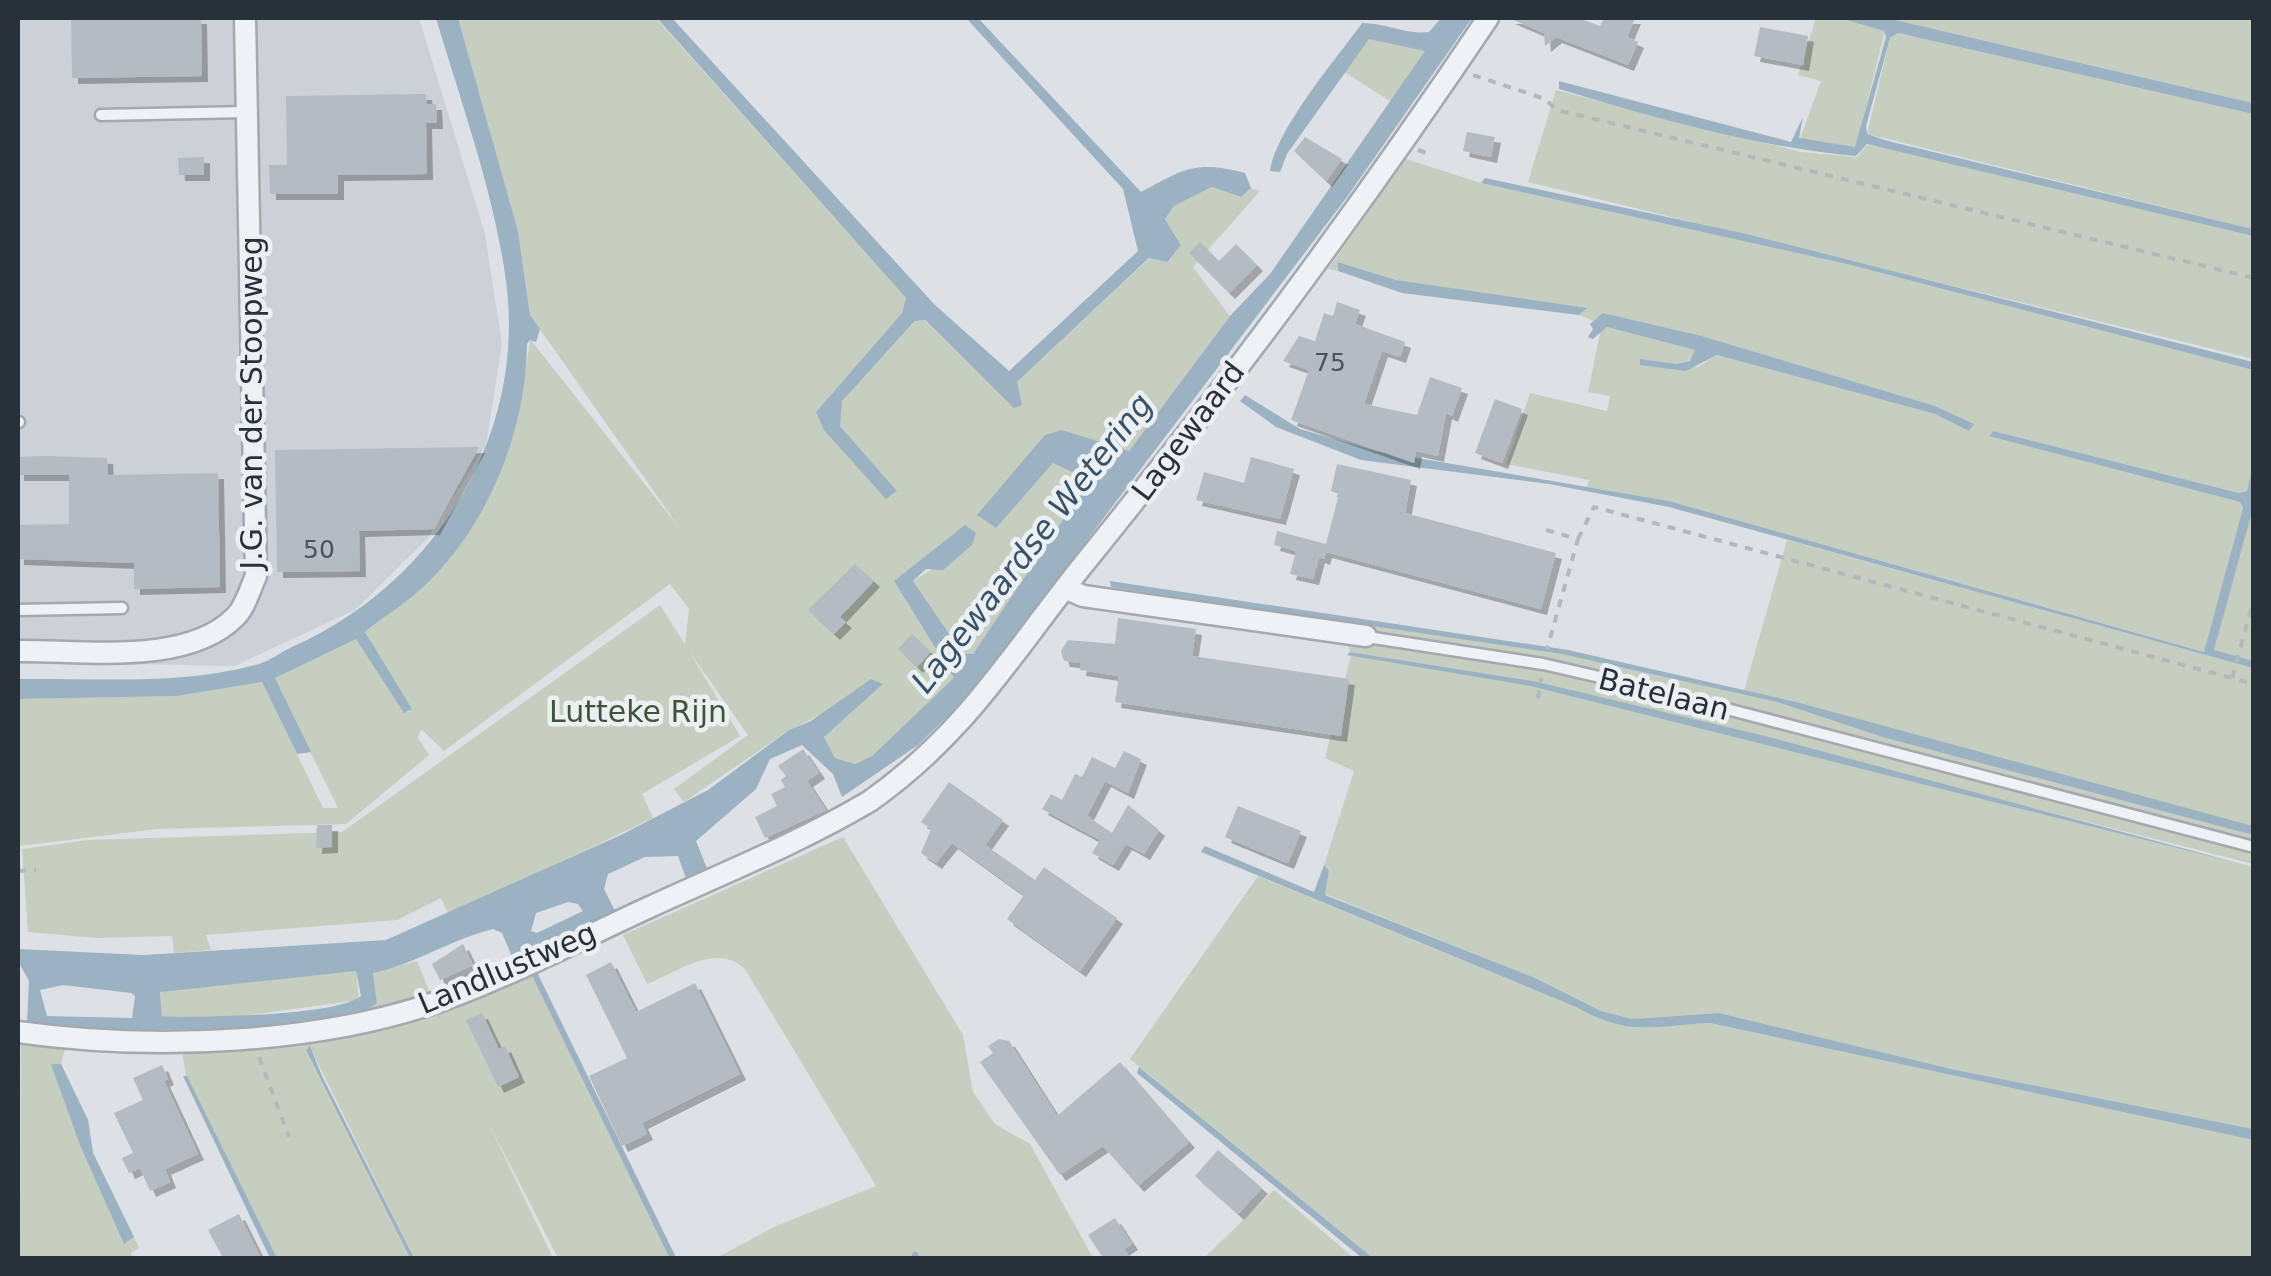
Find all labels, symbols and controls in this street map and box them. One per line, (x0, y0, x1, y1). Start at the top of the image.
street label: J.G. van der Stoopweg (234, 236, 269, 572)
house number: 75 (1314, 348, 1346, 377)
street label: Lagewaard (1124, 355, 1252, 507)
water label: Lagewaardse Wetering (903, 386, 1161, 700)
house number: 50 (303, 535, 335, 564)
street label: Batelaan (1595, 661, 1733, 727)
park label: Lutteke Rijn (549, 694, 727, 729)
street label: Landlustweg (413, 915, 601, 1021)

